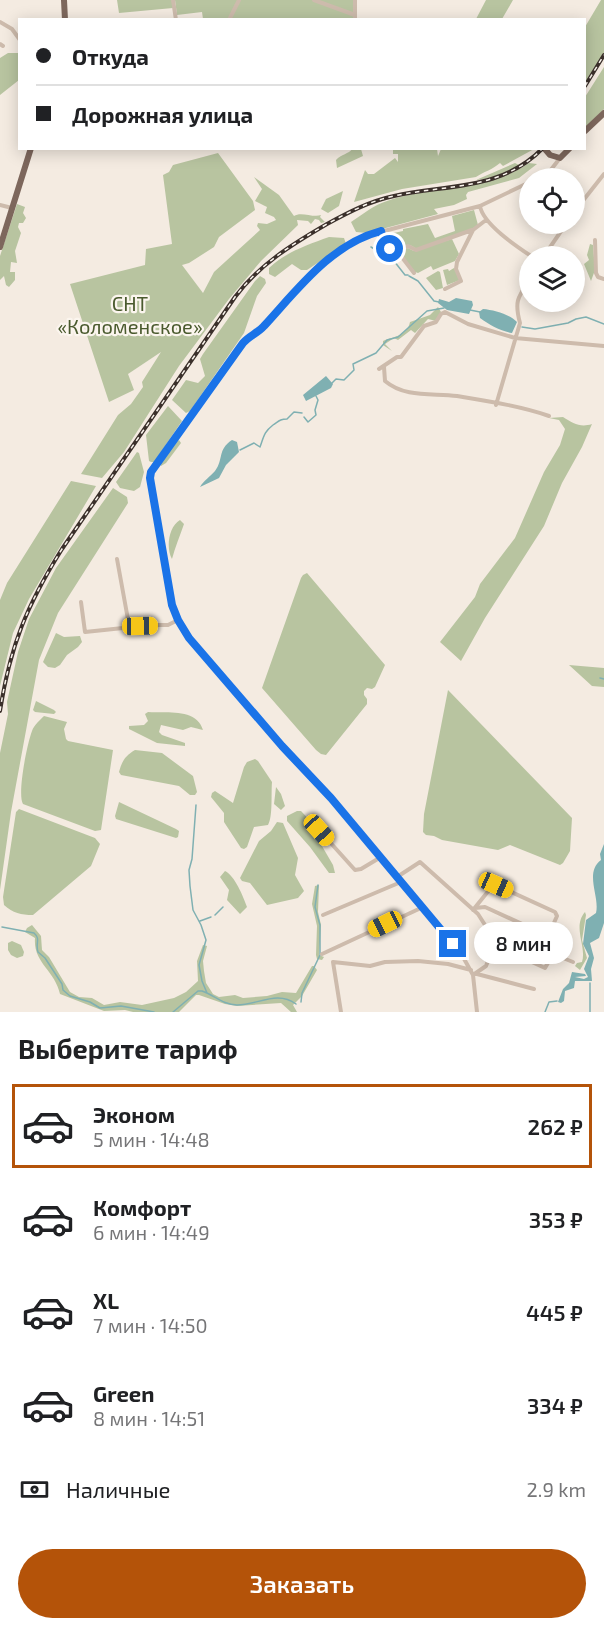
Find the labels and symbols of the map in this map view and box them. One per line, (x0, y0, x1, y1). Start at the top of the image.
route start (376, 235, 403, 262)
park label: СНТ «Коломенское» (57, 291, 203, 338)
car (122, 617, 158, 635)
car (300, 811, 338, 849)
car (476, 869, 516, 901)
car (365, 908, 405, 940)
callout: 8 мин (474, 923, 573, 965)
route end (439, 930, 466, 957)

